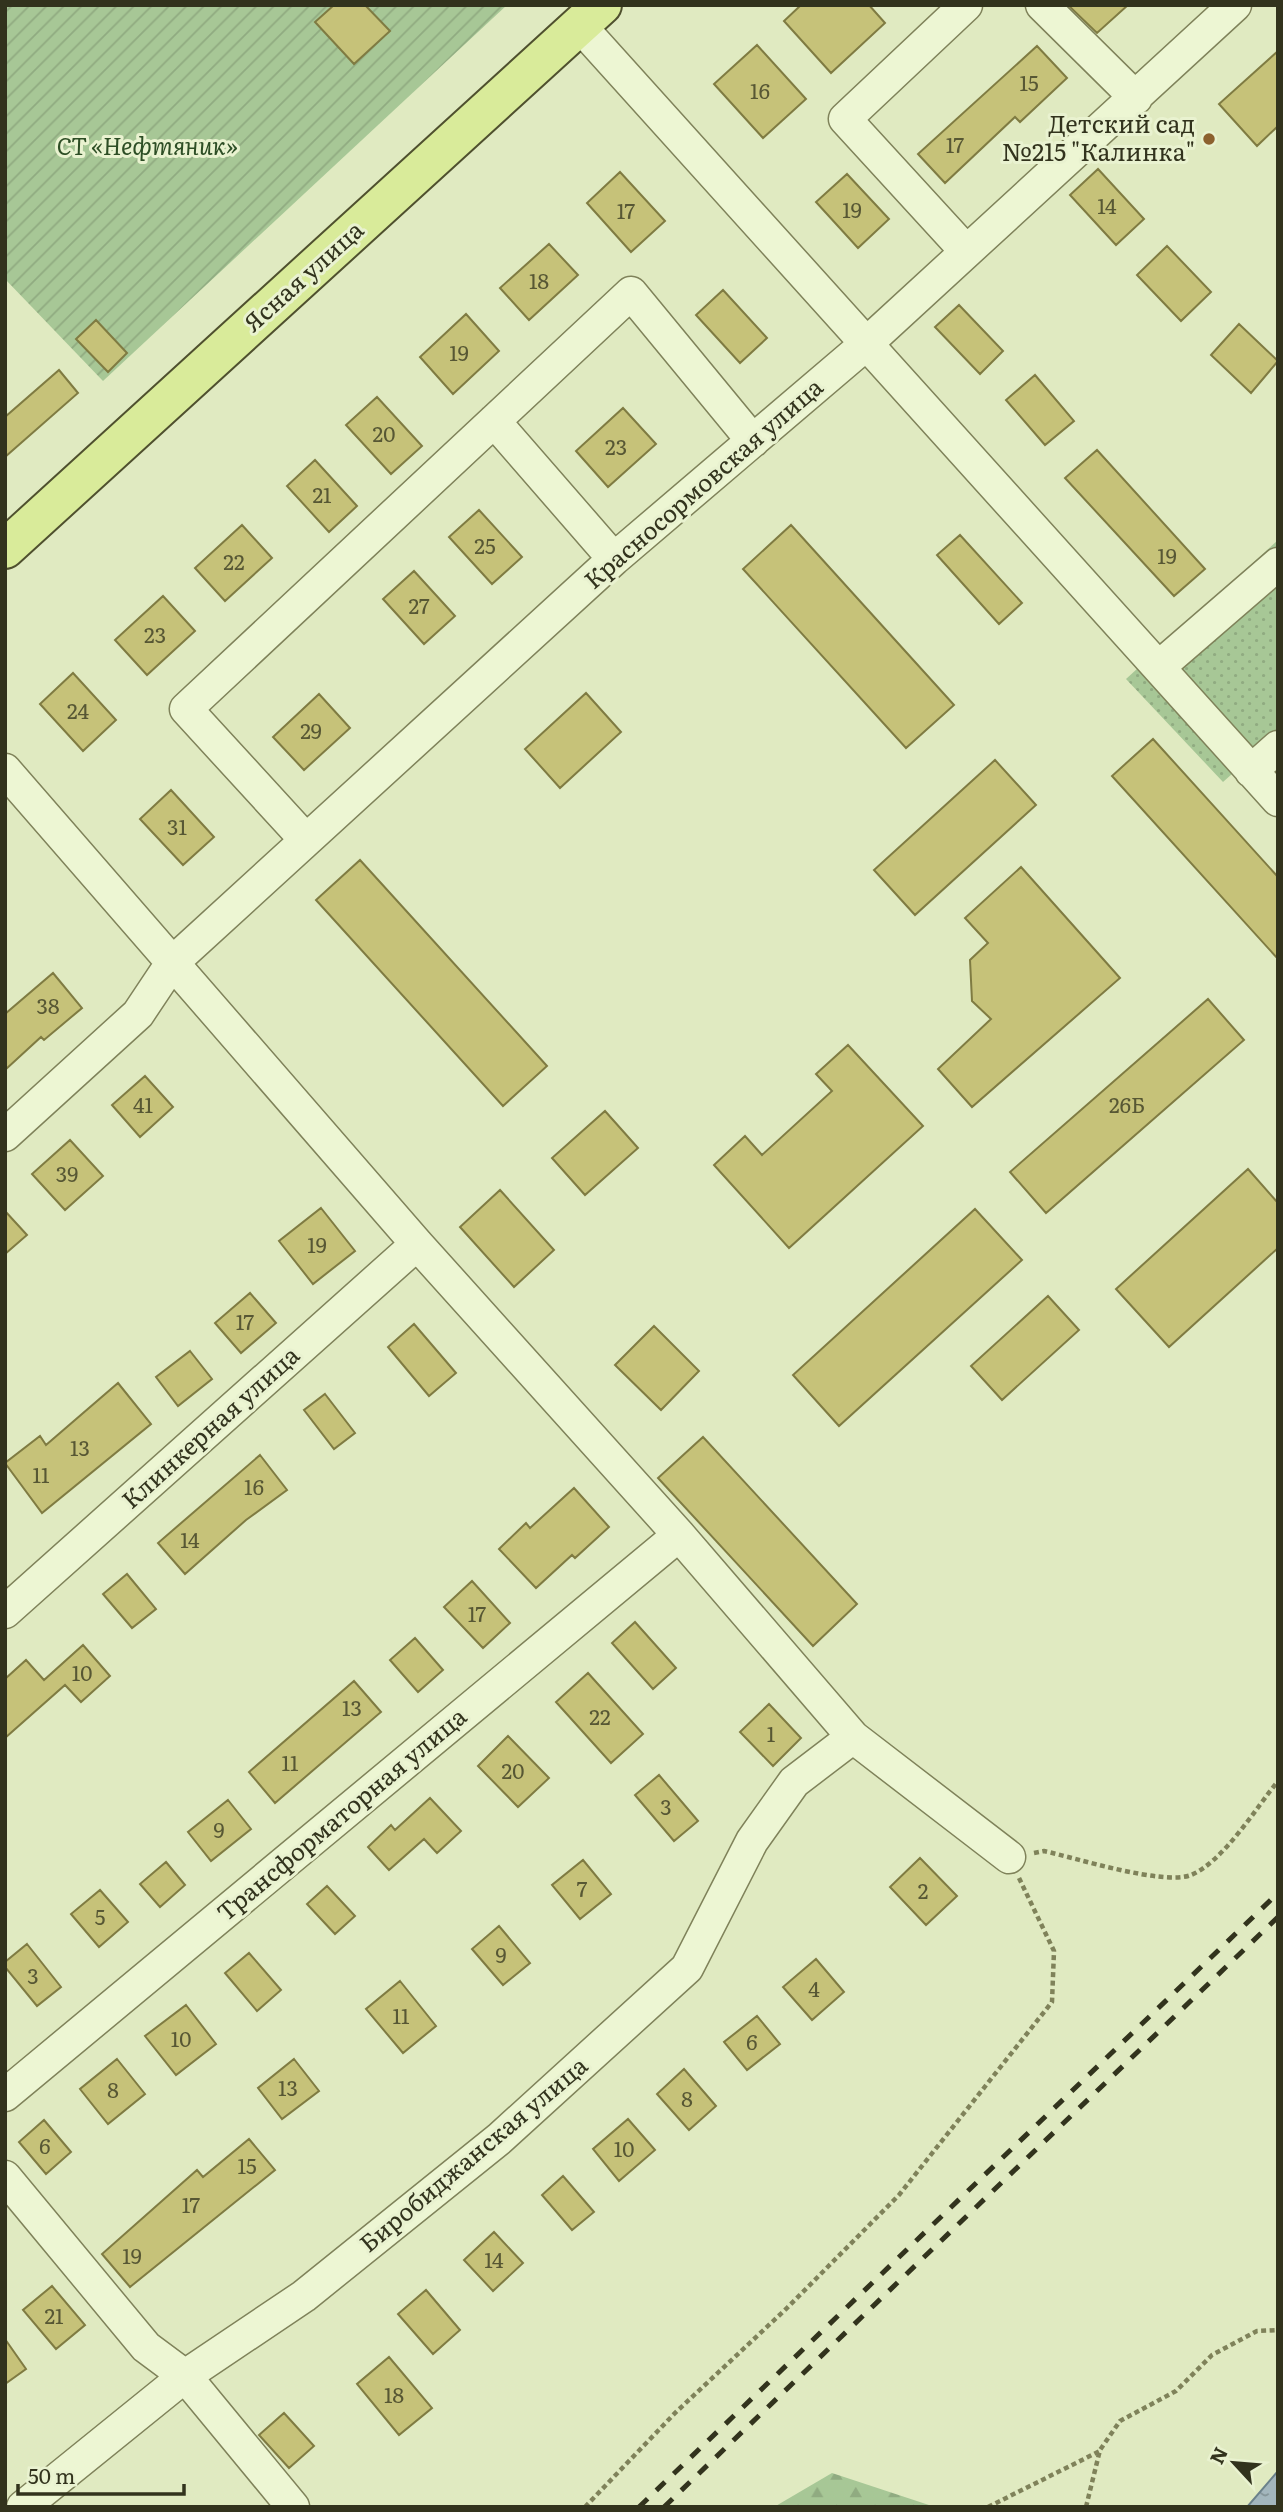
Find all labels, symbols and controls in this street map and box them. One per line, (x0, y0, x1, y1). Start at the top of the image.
house number: 15 (1019, 66, 1039, 97)
house number: 16 (750, 74, 770, 105)
place label: Детский сад №215 "Калинка" (1002, 105, 1195, 168)
park label: СТ «Нефтяник» (56, 127, 238, 162)
house number: 17 (946, 128, 965, 159)
marker: Детский сад №215 "Калинка" (1201, 131, 1217, 147)
house number: 14 (1097, 189, 1117, 220)
house number: 19 (842, 193, 862, 224)
house number: 17 (617, 194, 636, 225)
street label: Ясная улица (234, 212, 370, 339)
house number: 18 (529, 264, 549, 295)
house number: 19 (449, 336, 469, 367)
street label: Красносормовская улица (575, 368, 829, 596)
house number: 20 (373, 417, 395, 448)
house number: 23 (605, 430, 627, 461)
house number: 21 (312, 478, 332, 509)
house number: 25 (474, 529, 496, 560)
house number: 19 (1157, 539, 1177, 570)
house number: 22 (223, 545, 245, 576)
house number: 27 (408, 589, 430, 620)
house number: 23 (144, 618, 166, 649)
house number: 24 (67, 694, 90, 725)
house number: 29 (300, 714, 322, 745)
house number: 31 (167, 810, 187, 841)
house number: 38 (37, 989, 59, 1020)
house number: 41 (133, 1088, 154, 1119)
house number: 26Б (1109, 1088, 1145, 1119)
house number: 39 (56, 1157, 78, 1188)
house number: 19 (307, 1228, 327, 1259)
house number: 17 (236, 1305, 255, 1336)
street label: Клинкерная улица (113, 1337, 306, 1516)
house number: 13 (70, 1431, 90, 1462)
house number: 11 (32, 1458, 50, 1489)
house number: 16 (244, 1470, 264, 1501)
house number: 14 (180, 1523, 200, 1554)
house number: 17 (468, 1597, 487, 1628)
house number: 10 (72, 1656, 92, 1687)
house number: 13 (342, 1691, 362, 1722)
street label: Трансформаторная улица (208, 1698, 473, 1928)
house number: 22 (589, 1700, 611, 1731)
house number: 1 (767, 1717, 776, 1748)
house number: 11 (281, 1746, 299, 1777)
house number: 20 (502, 1754, 524, 1785)
house number: 3 (660, 1790, 672, 1821)
house number: 9 (214, 1813, 225, 1844)
house number: 7 (577, 1872, 588, 1903)
house number: 2 (918, 1874, 928, 1905)
house number: 5 (95, 1900, 105, 1931)
house number: 9 (496, 1938, 507, 1969)
house number: 3 (27, 1959, 39, 1990)
house number: 4 (808, 1972, 820, 2003)
house number: 11 (392, 1999, 410, 2030)
house number: 10 (171, 2022, 191, 2053)
house number: 6 (746, 2025, 758, 2056)
street label: Биробиджанская улица (351, 2047, 594, 2259)
house number: 13 (278, 2071, 298, 2102)
house number: 8 (107, 2073, 119, 2104)
house number: 8 (681, 2082, 693, 2113)
house number: 6 (39, 2129, 51, 2160)
house number: 10 (614, 2132, 634, 2163)
house number: 15 (237, 2149, 257, 2180)
house number: 17 (182, 2188, 201, 2219)
house number: 19 (122, 2239, 142, 2270)
house number: 14 (484, 2243, 504, 2274)
house number: 21 (44, 2299, 64, 2330)
house number: 18 (384, 2378, 404, 2409)
north arrow (1199, 2428, 1269, 2498)
text: N (1202, 2442, 1234, 2468)
scale bar (18, 2452, 184, 2496)
text: 50 m (28, 2459, 75, 2490)

